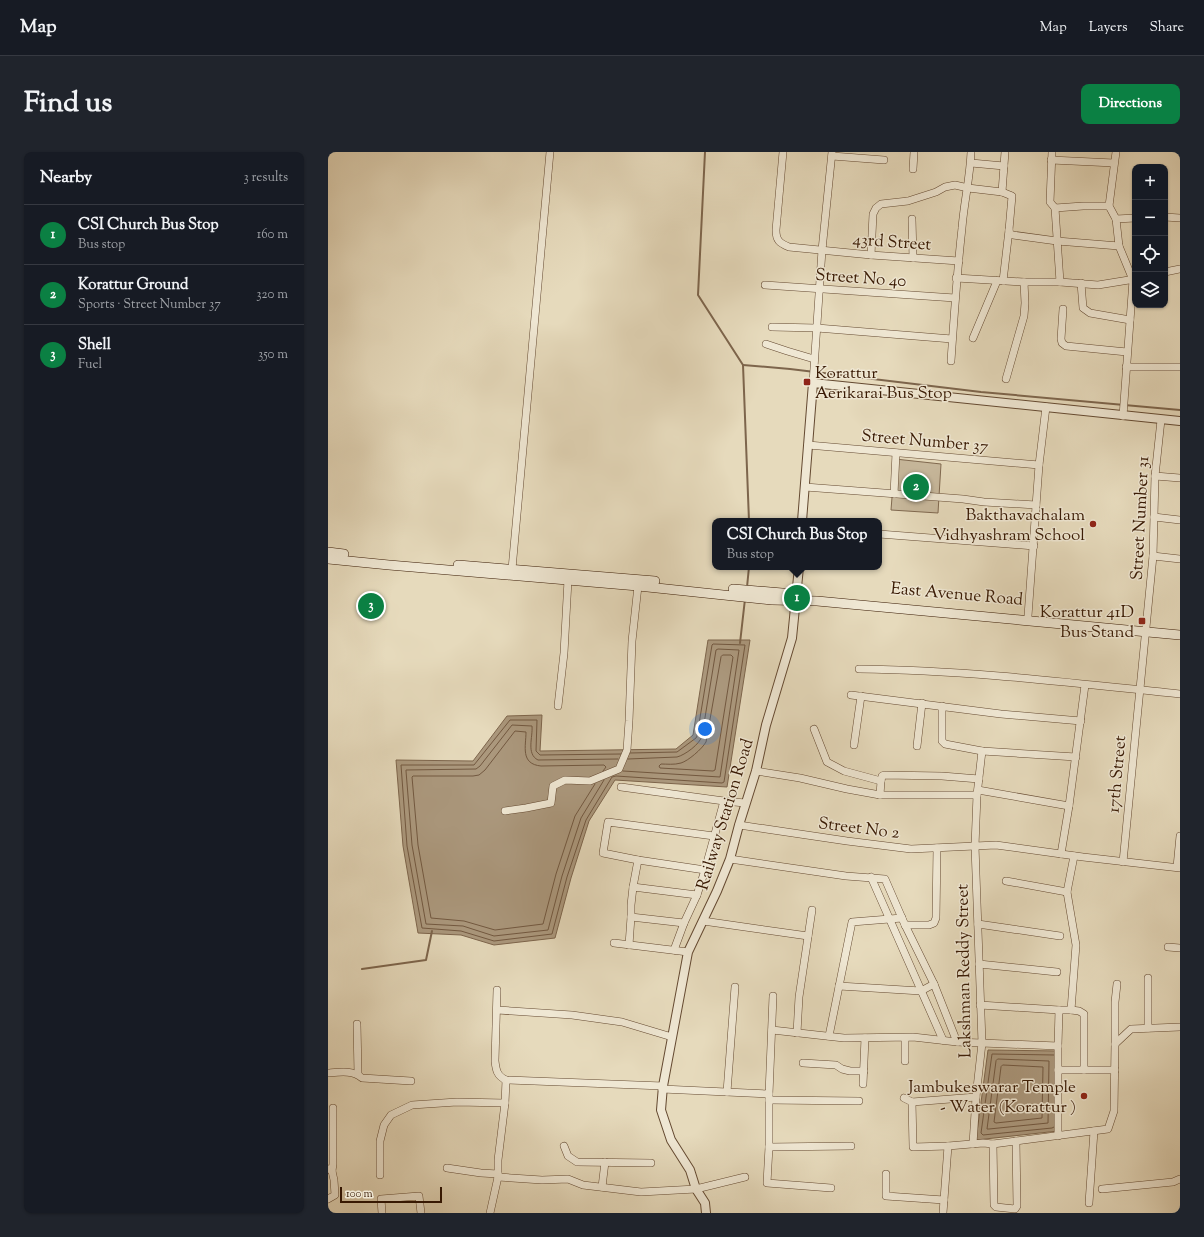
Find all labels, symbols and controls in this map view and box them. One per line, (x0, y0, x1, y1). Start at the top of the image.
text: Map (20, 14, 57, 41)
text: Map (1040, 18, 1067, 38)
text: Layers (1089, 18, 1127, 38)
text: Share (1149, 18, 1184, 38)
text: Find us (24, 84, 112, 124)
button: Directions (1081, 84, 1180, 124)
map controls (1132, 164, 1168, 308)
button: + (1132, 164, 1168, 200)
text: Nearby (40, 166, 92, 190)
text: 3 results (243, 169, 288, 187)
button: − (1132, 200, 1168, 236)
text: CSI Church Bus Stop (78, 215, 219, 236)
text: 1 (51, 226, 55, 244)
text: 160 m (257, 226, 288, 244)
street label: 43rd Street (852, 228, 932, 258)
text: Bus stop (78, 236, 125, 254)
button: locate (1132, 236, 1168, 272)
street label: Street No 40 (815, 264, 907, 294)
button: layers (1132, 272, 1168, 308)
text: Korattur Ground (78, 275, 188, 296)
text: 2 (50, 286, 56, 304)
text: 320 m (256, 286, 288, 304)
text: Sports · Street Number 37 (78, 296, 221, 314)
text: Shell (78, 335, 111, 356)
text: 3 (50, 346, 56, 364)
text: 350 m (258, 346, 288, 364)
text: Fuel (78, 356, 102, 374)
place label: Korattur Aerikarai Bus Stop (815, 362, 952, 406)
marker: Korattur Aerikarai Bus Stop (802, 377, 812, 387)
street label: Street Number 37 (860, 424, 990, 460)
street label: Street Number 31 (1126, 455, 1156, 581)
pin: 2 (903, 472, 929, 502)
place label: Bakthavachalam Vidhyashram School (933, 504, 1085, 548)
popup (712, 518, 882, 570)
marker: Bakthavachalam Vidhyashram School (1088, 519, 1098, 529)
text: CSI Church Bus Stop (727, 525, 867, 546)
text: Bus stop (727, 546, 774, 564)
street label: East Avenue Road (890, 577, 1024, 613)
pin: 1 (784, 583, 810, 613)
pin: 3 (358, 591, 384, 621)
place label: Korattur 41D Bus Stand (1040, 601, 1134, 645)
marker: Korattur 41D Bus Stand (1137, 616, 1147, 626)
your location (695, 719, 715, 739)
street label: 17th Street (1103, 734, 1133, 814)
street label: Railway Station Road (691, 736, 760, 893)
street label: Street No 2 (817, 812, 901, 846)
street label: Lakshman Reddy Street (951, 884, 979, 1058)
place label: Jambukeswarar Temple - Water (Korattur ) (907, 1076, 1076, 1120)
marker: Jambukeswarar Temple - Water (Korattur ) (1079, 1091, 1089, 1101)
scale bar (340, 1185, 442, 1204)
text: 100 m (346, 1186, 373, 1202)

